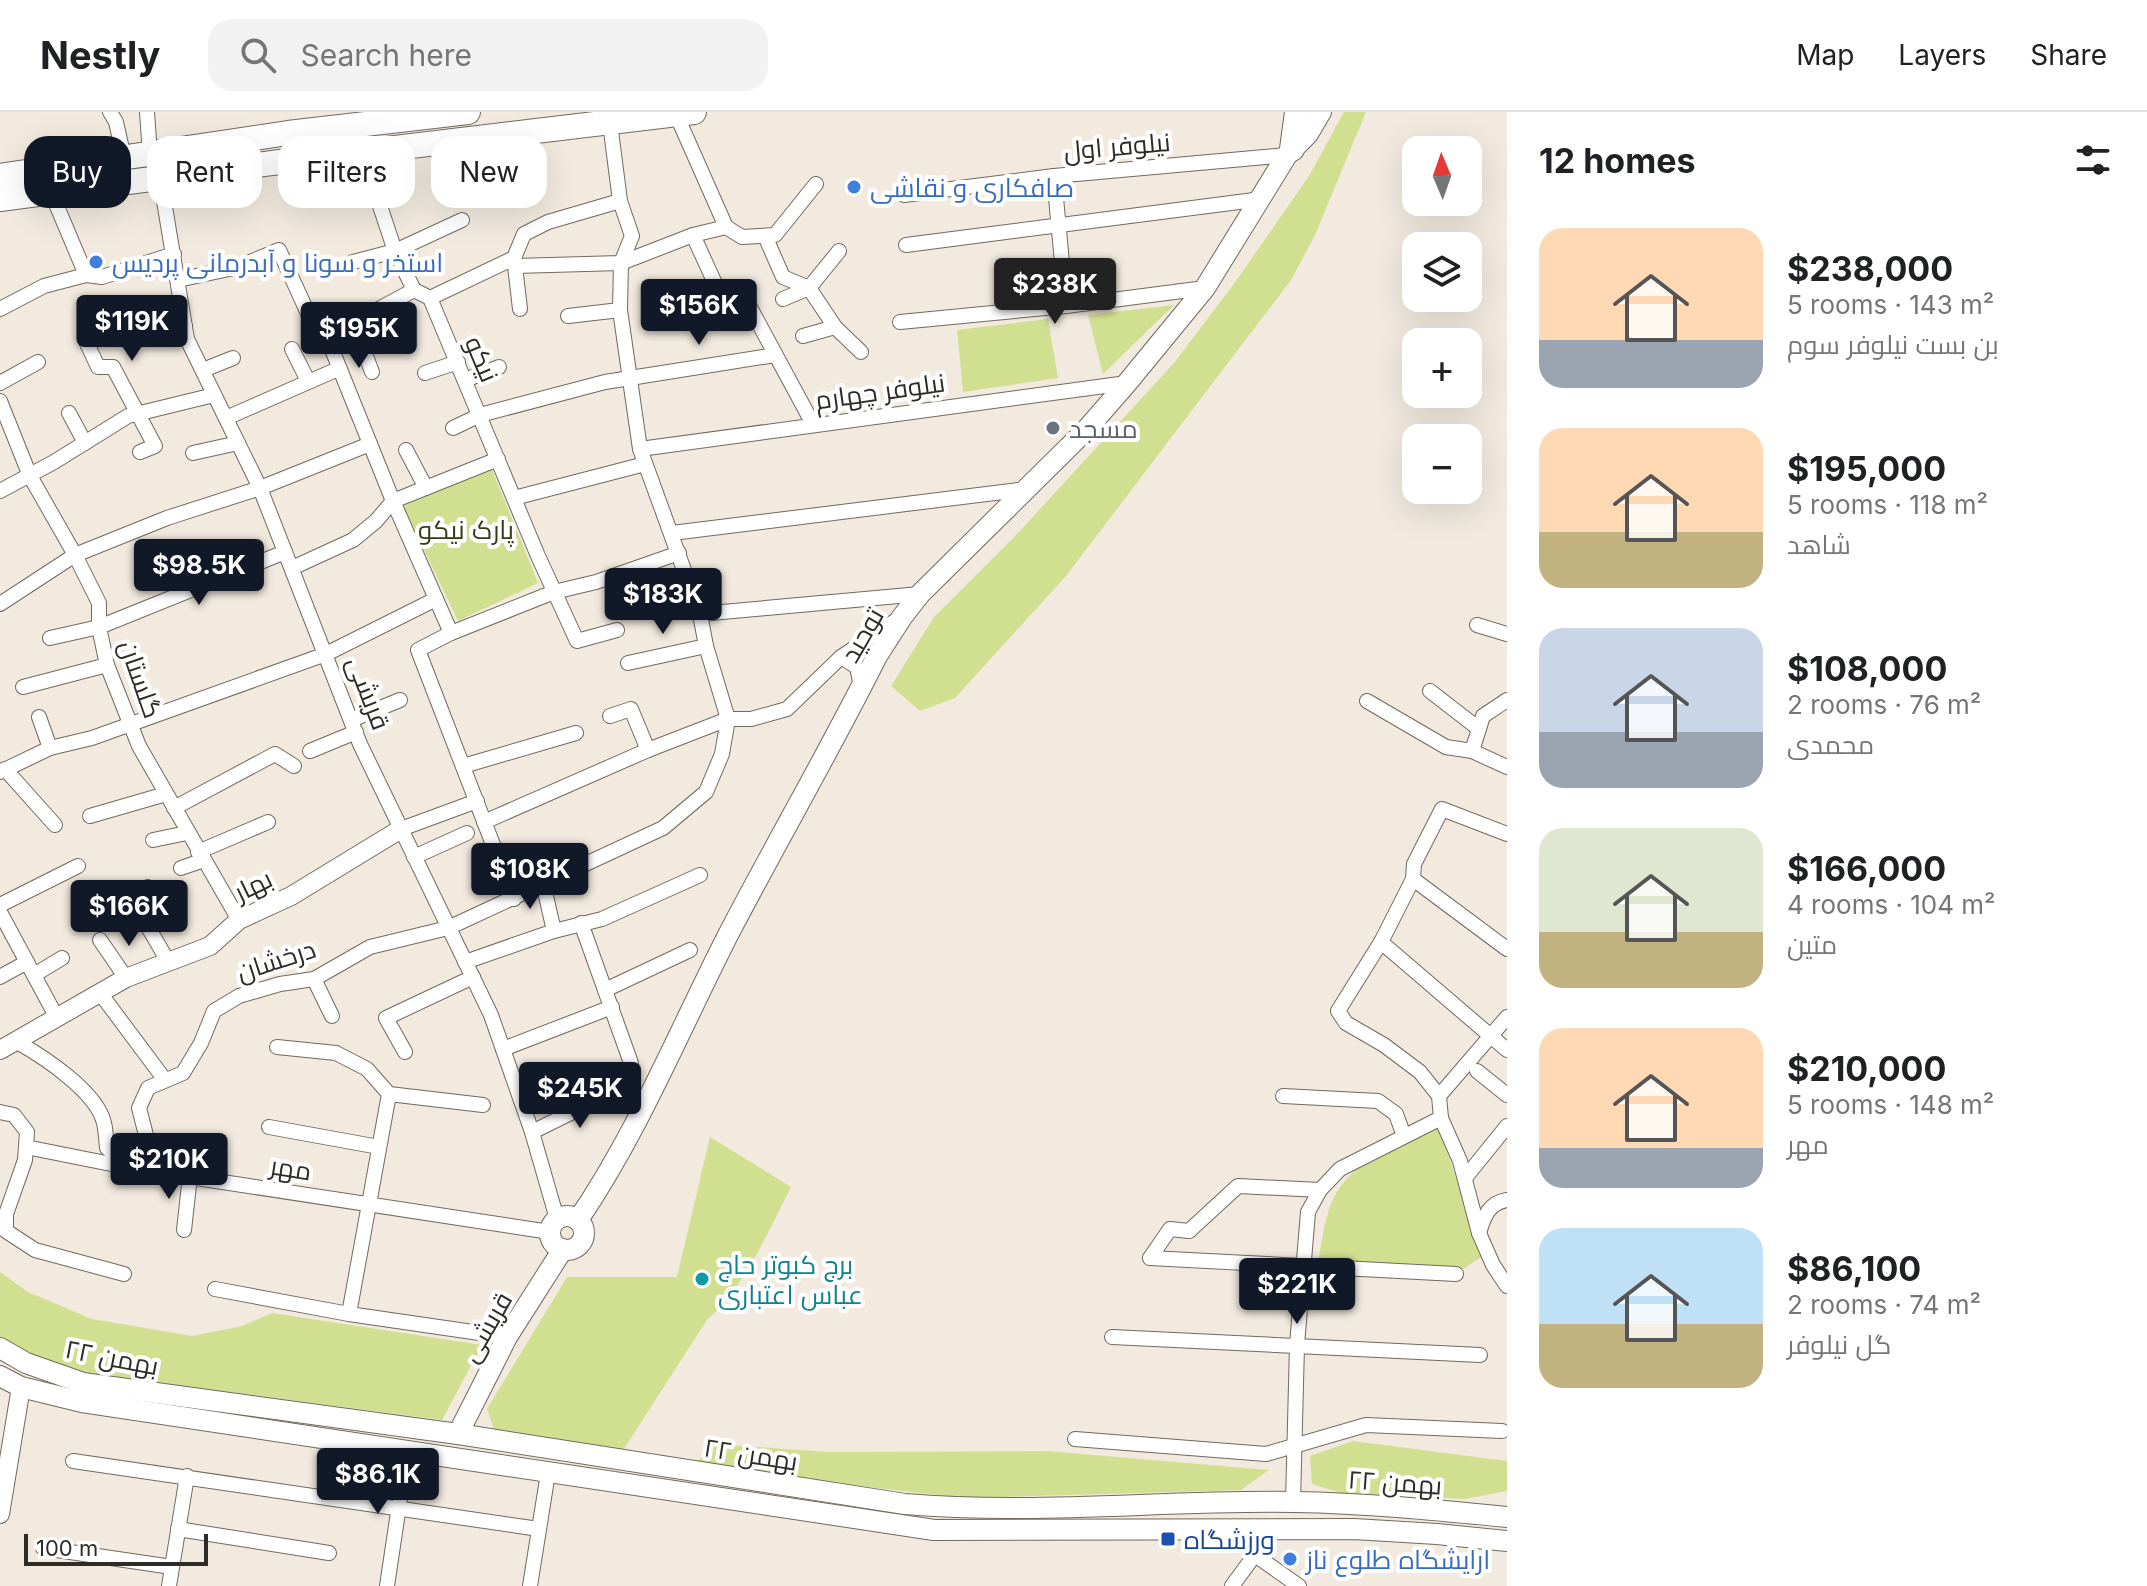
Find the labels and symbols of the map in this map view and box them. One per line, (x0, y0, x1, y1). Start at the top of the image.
street label: نیلوفر اول (1062, 126, 1172, 166)
north arrow (1402, 136, 1482, 216)
place label: صافکاری و نقاشی (870, 172, 1074, 204)
marker: صافکاری و نقاشی (845, 178, 863, 196)
place label: استخر و سونا و آبدرمانی پردیس (112, 247, 443, 280)
marker: استخر و سونا و آبدرمانی پردیس (87, 253, 105, 271)
pin: $238K (999, 258, 1111, 326)
pin: $156K (643, 279, 755, 347)
pin: $119K (76, 295, 188, 363)
pin: $195K (303, 302, 415, 370)
street label: نیکو (459, 331, 505, 387)
street label: نیلوفر چهارم (813, 367, 947, 418)
place label: مسجد (1069, 413, 1138, 444)
marker: مسجد (1044, 419, 1062, 437)
park label: پارک نیکو (418, 514, 514, 547)
pin: $98.5K (134, 539, 264, 607)
pin: $183K (607, 568, 719, 636)
street label: توحید (834, 602, 890, 668)
street label: گلستان (113, 636, 169, 722)
street label: قریشی (340, 652, 397, 734)
pin: $108K (474, 843, 586, 911)
street label: بهار (227, 863, 278, 909)
pin: $166K (73, 880, 185, 948)
street label: درخشان (233, 933, 319, 987)
pin: $245K (524, 1062, 636, 1130)
pin: $210K (113, 1133, 225, 1201)
street label: مهر (266, 1149, 314, 1188)
place label: برج کبوتر حاج عباس اعتباری (718, 1249, 863, 1311)
pin: $221K (1241, 1258, 1353, 1326)
marker: برج کبوتر حاج عباس اعتباری (693, 1270, 711, 1288)
street label: قریشی (454, 1286, 519, 1368)
street label: ۲۲ بهمن (62, 1333, 161, 1382)
street label: ۲۲ بهمن (702, 1431, 800, 1478)
pin: $86.1K (313, 1448, 443, 1516)
street label: ۲۲ بهمن (1347, 1463, 1443, 1502)
place label: ورزشگاه (1184, 1524, 1275, 1555)
scale bar (24, 1530, 208, 1566)
marker: ورزشگاه (1159, 1530, 1177, 1548)
place label: ارایشگاه طلوع ناز (1304, 1544, 1490, 1577)
marker: ارایشگاه طلوع ناز (1281, 1550, 1299, 1568)

